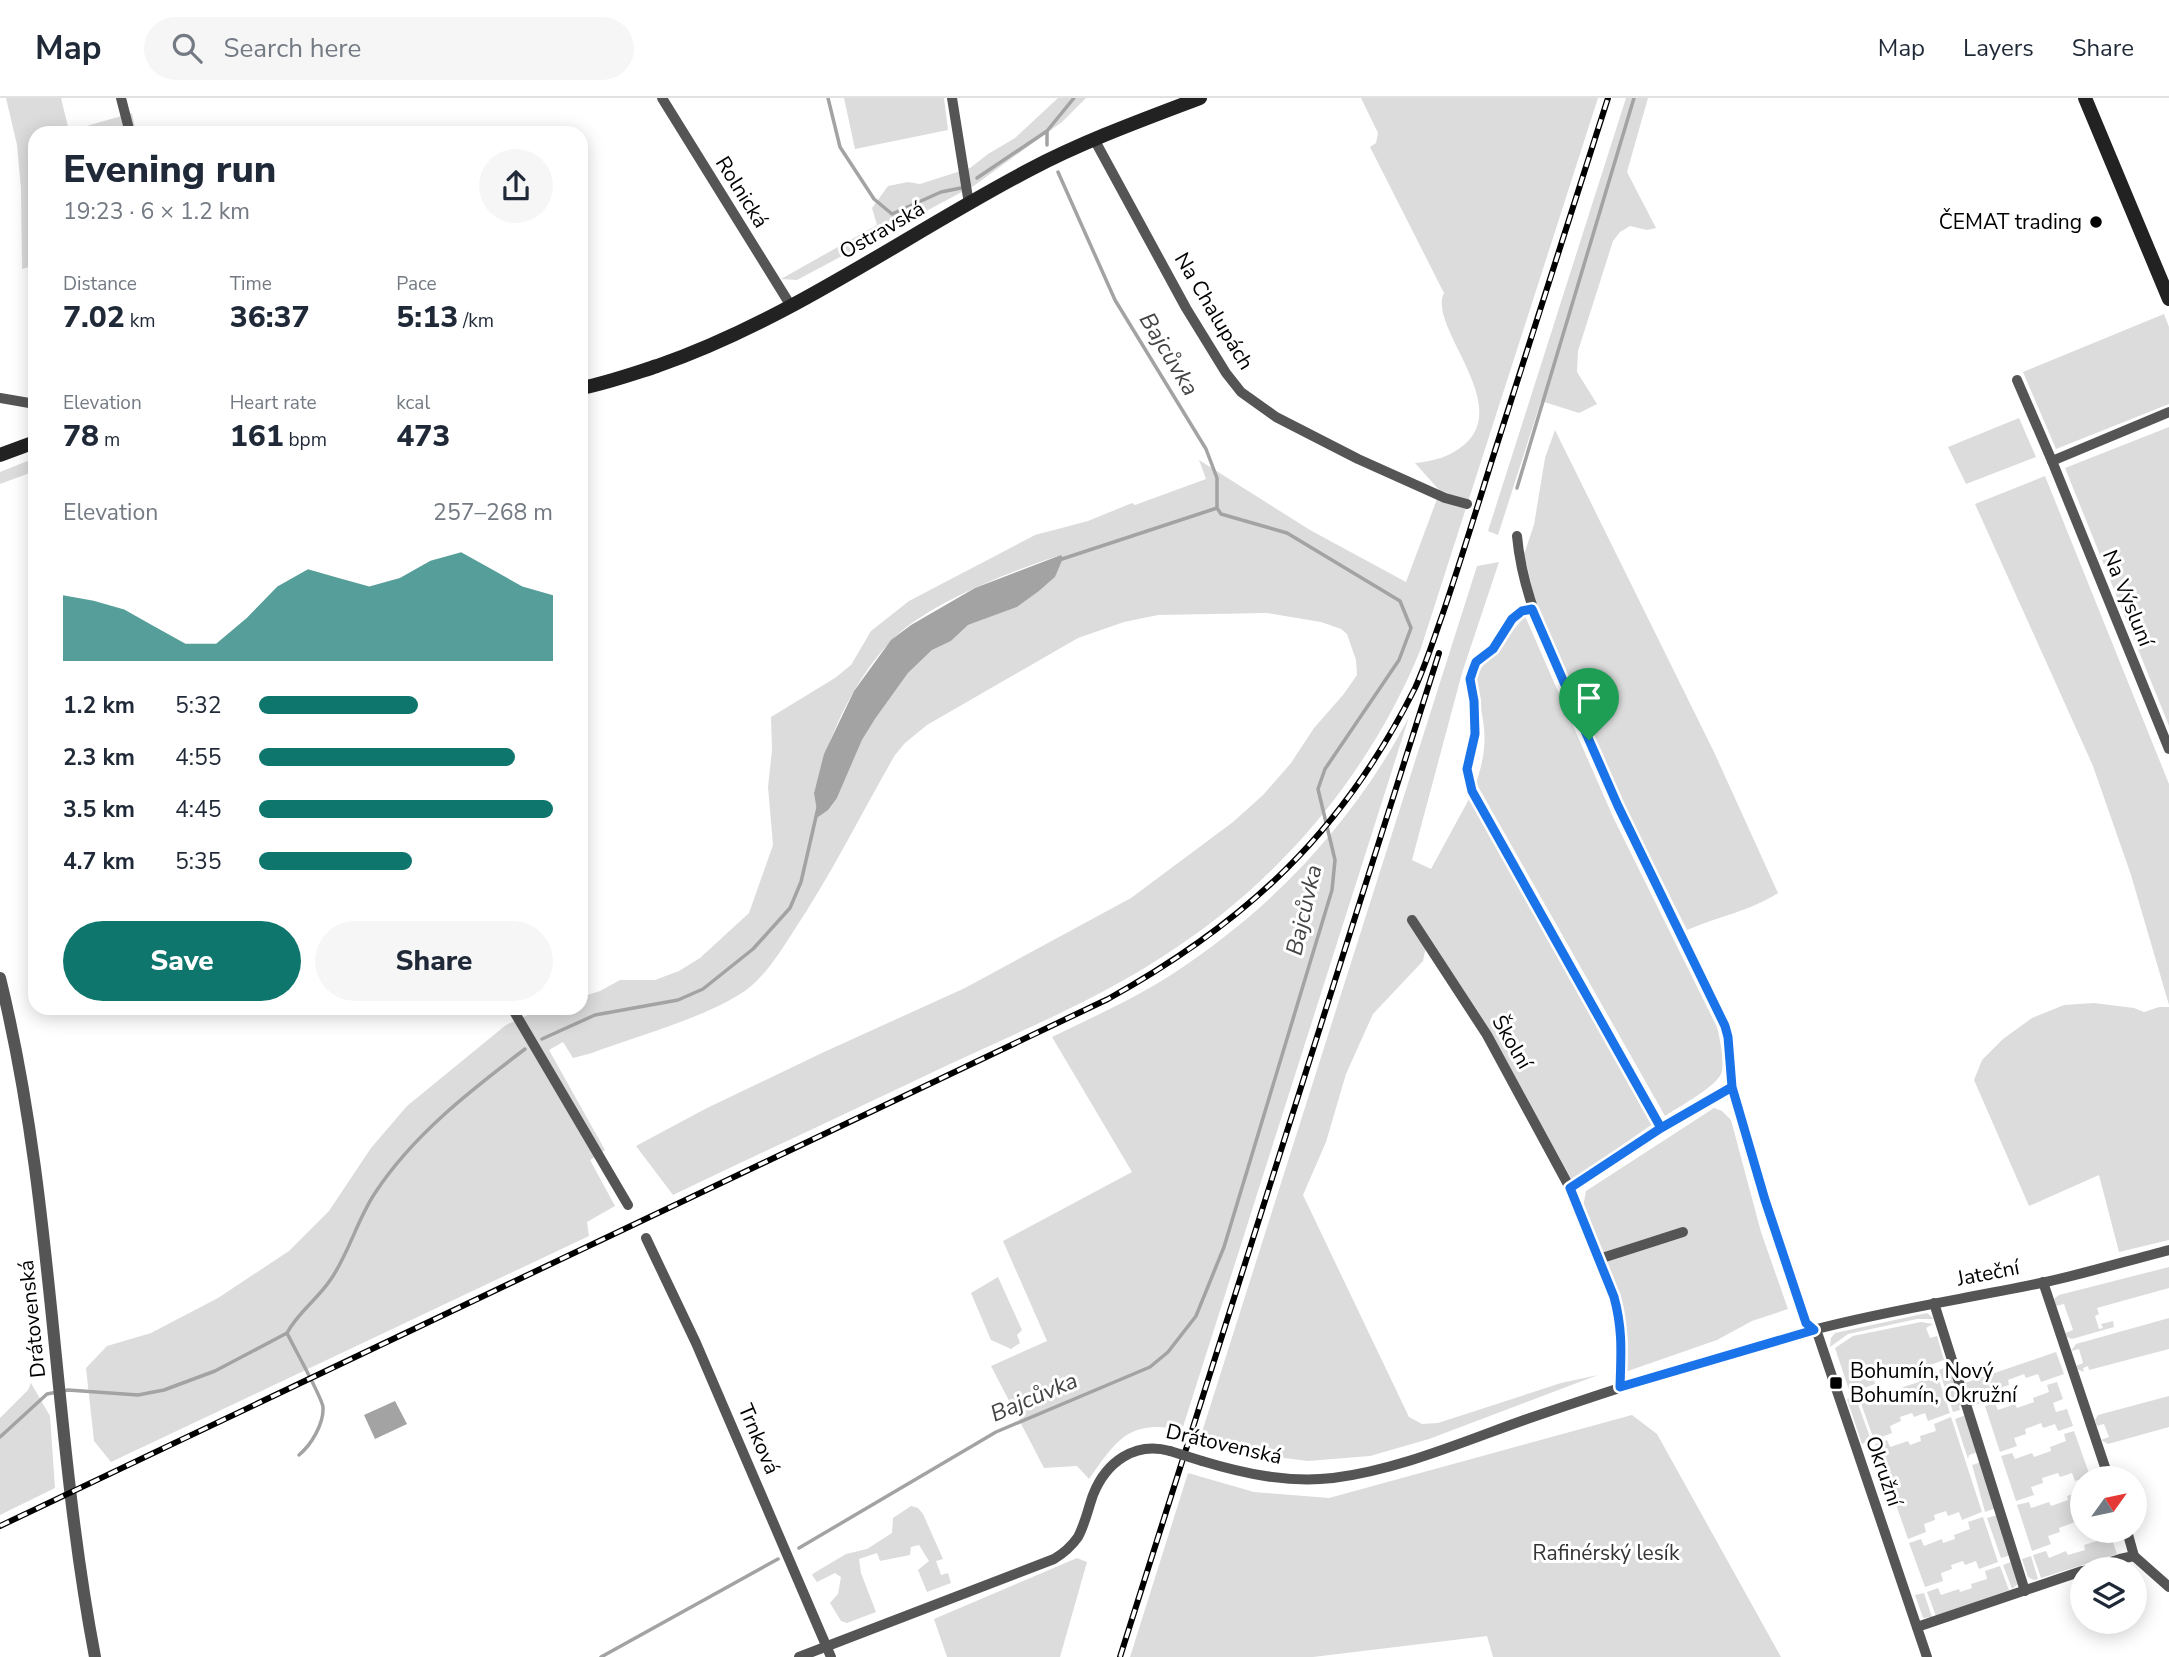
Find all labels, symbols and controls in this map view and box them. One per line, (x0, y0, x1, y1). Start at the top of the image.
search box (144, 17, 634, 80)
text: Map (35, 26, 102, 71)
icon: search (168, 29, 206, 67)
text: Search here (224, 31, 361, 66)
text: Map (1878, 32, 1925, 64)
text: Layers (1963, 32, 2034, 64)
text: Share (2072, 32, 2134, 64)
text: Evening run (63, 144, 276, 195)
button: share (479, 149, 553, 223)
street label: Rolnická (709, 151, 775, 233)
street label: Ostravská (834, 194, 930, 266)
text: 19:23 · 6 × 1.2 km (63, 196, 250, 227)
place label: ČEMAT trading (1939, 208, 2082, 236)
marker: ČEMAT trading (2088, 214, 2104, 230)
street label: Na Chalupách (1168, 247, 1260, 375)
text: Distance (63, 271, 137, 297)
text: Time (230, 271, 272, 297)
text: Pace (396, 271, 437, 297)
text: 7.02 (63, 297, 125, 338)
text: 36:37 (230, 297, 309, 338)
text: 5:13 (396, 297, 458, 338)
water label: Bajcůvka (1132, 307, 1206, 401)
text: km (125, 308, 155, 334)
text: /km (458, 308, 494, 334)
text: Elevation (63, 390, 142, 416)
text: Heart rate (230, 390, 317, 416)
text: kcal (396, 390, 430, 416)
text: 78 (63, 416, 99, 457)
text: 161 (230, 416, 284, 457)
text: 473 (396, 416, 450, 457)
text: m (99, 427, 120, 453)
text: bpm (284, 427, 327, 453)
text: Elevation (63, 497, 158, 528)
text: 257–268 m (433, 497, 553, 528)
street label: Na Výsluní (2096, 546, 2160, 651)
pin (1559, 668, 1619, 740)
icon: arrive (1570, 679, 1608, 717)
text: 1.2 km (63, 690, 135, 721)
text: 5:32 (175, 690, 222, 721)
text: 2.3 km (63, 742, 135, 773)
text: 4:55 (175, 742, 222, 773)
text: 3.5 km (63, 794, 135, 825)
text: 4:45 (175, 794, 222, 825)
text: 4.7 km (63, 846, 135, 877)
text: 5:35 (175, 846, 222, 877)
water label: Bajcůvka (1279, 862, 1329, 958)
button: Save (63, 921, 301, 1001)
button: Share (315, 921, 553, 1001)
street label: Školní (1485, 1010, 1539, 1075)
street label: Jateční (1953, 1253, 2023, 1293)
street label: Drátovenská (12, 1259, 52, 1379)
place label: Bohumín, Nový Bohumín, Okružní (1850, 1357, 2018, 1409)
water label: Bajcůvka (986, 1365, 1082, 1429)
marker: Bohumín, Nový Bohumín, Okružní (1828, 1375, 1844, 1391)
street label: Trnková (732, 1399, 786, 1479)
street label: Drátovenská (1163, 1417, 1285, 1471)
street label: Okružní (1859, 1432, 1909, 1511)
north arrow (2070, 1466, 2147, 1544)
map controls (2070, 1466, 2147, 1634)
park label: Rafinérský lesík (1533, 1539, 1680, 1567)
button: layers (2070, 1557, 2147, 1634)

